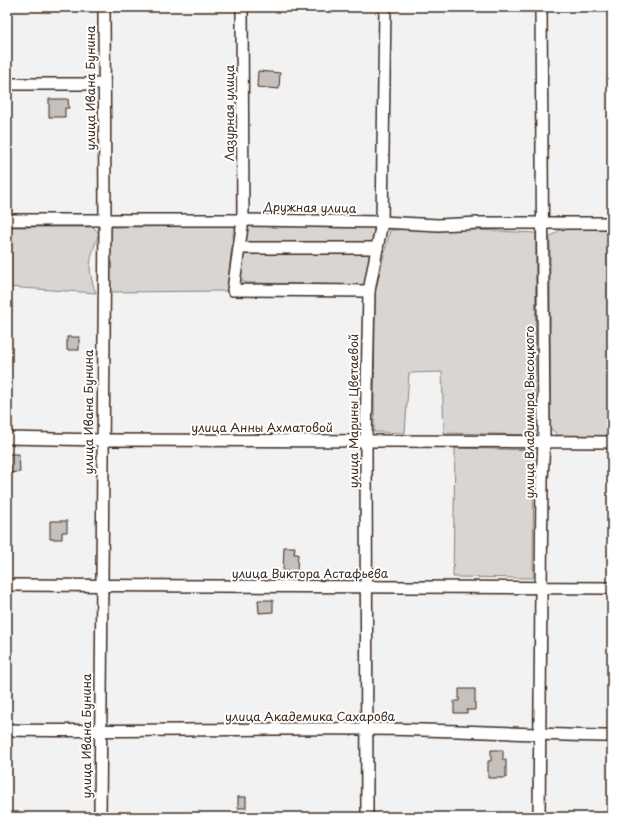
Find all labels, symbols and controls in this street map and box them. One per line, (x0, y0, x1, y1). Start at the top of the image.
street label: улица Ивана Бунина (81, 25, 99, 151)
street label: Лазурная улица (220, 64, 238, 161)
street label: Дружная улица (262, 197, 357, 217)
street label: улица Владимира Высоцкого (520, 325, 538, 498)
street label: улица Марины Цветаевой (344, 334, 362, 488)
street label: улица Ивана Бунина (79, 349, 97, 475)
street label: улица Анны Ахматовой (191, 418, 333, 436)
street label: улица Виктора Астафьева (232, 564, 389, 582)
street label: улица Ивана Бунина (77, 673, 95, 799)
street label: улица Академика Сахарова (225, 707, 396, 725)

